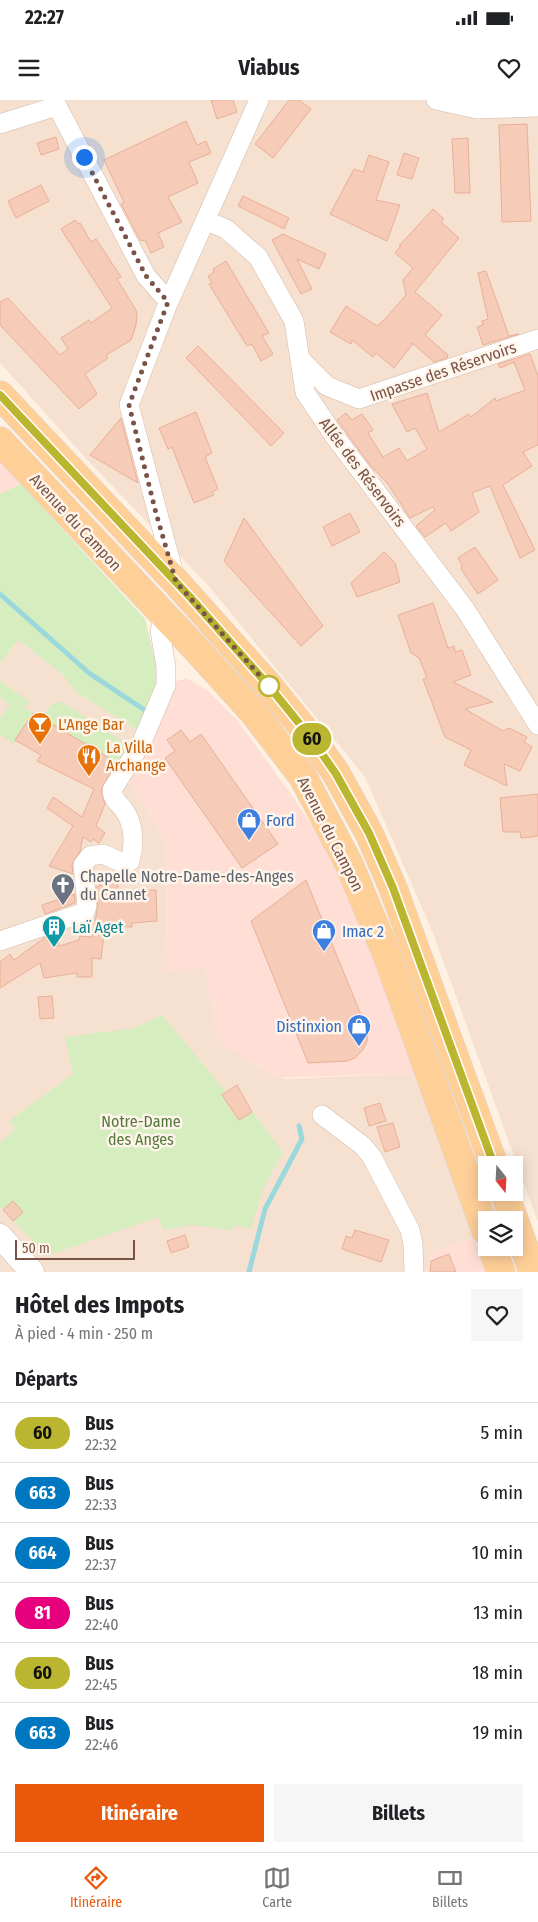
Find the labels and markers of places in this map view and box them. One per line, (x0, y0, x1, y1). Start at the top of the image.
unlabelled marker (258, 675, 280, 697)
bar icon: L'Ange Bar (27, 711, 53, 745)
place label: L'Ange Bar (58, 715, 125, 734)
place label: La Villa Archange (106, 738, 166, 775)
restaurant icon: La Villa Archange (76, 743, 102, 777)
shop icon: Ford (236, 807, 262, 841)
place label: Ford (266, 811, 295, 830)
place label: Chapelle Notre-Dame-des-Anges du Cannet (80, 867, 294, 904)
church icon: Chapelle Notre-Dame-des-Anges du Cannet (50, 872, 76, 906)
building icon: Laï Aget (41, 914, 67, 948)
place label: Laï Aget (72, 918, 124, 937)
shop icon: Imac 2 (311, 918, 337, 952)
place label: Imac 2 (342, 922, 384, 941)
shop icon: Distinxion (346, 1013, 372, 1047)
place label: Distinxion (276, 1017, 342, 1036)

